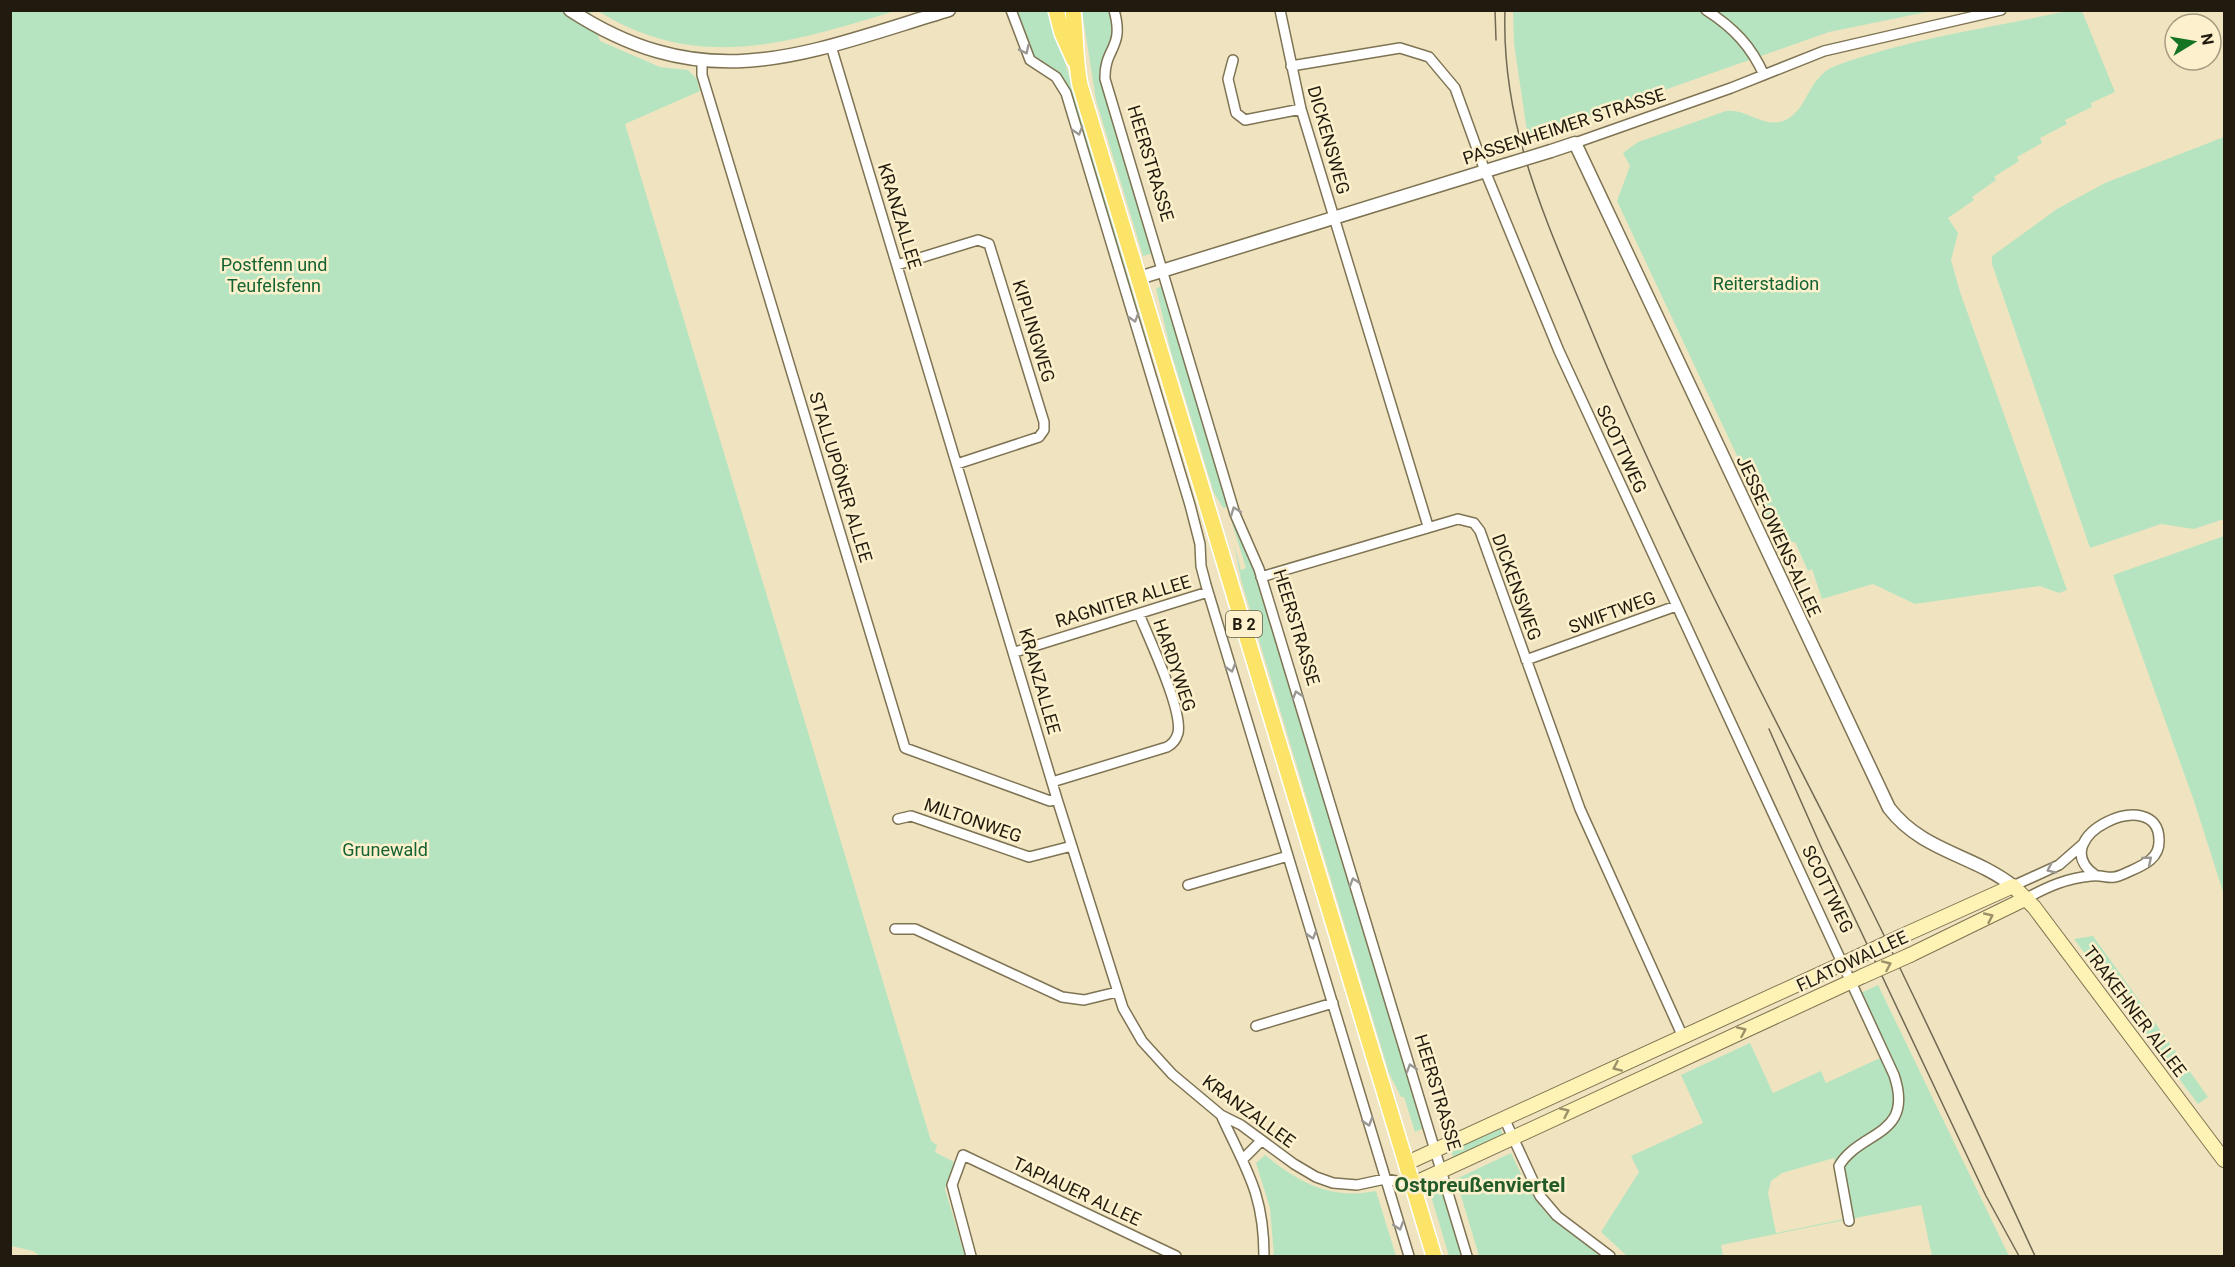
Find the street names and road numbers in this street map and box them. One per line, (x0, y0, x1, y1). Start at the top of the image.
street label: DICKENSWEG (1303, 83, 1355, 197)
street label: PASSENHEIMER STRASSE (1460, 83, 1668, 169)
street label: HEERSTRASSE (1123, 102, 1179, 224)
street label: KRANZALLEE (874, 161, 926, 271)
street label: KIPLINGWEG (1009, 277, 1059, 385)
street label: STALLUPÖNER ALLEE (805, 389, 877, 565)
street label: SCOTTWEG (1592, 402, 1652, 496)
street label: JESSE-OWENS-ALLEE (1732, 452, 1826, 620)
street label: DICKENSWEG (1488, 531, 1546, 643)
street label: HEERSTRASSE (1269, 566, 1325, 688)
street label: RAGNITER ALLEE (1053, 570, 1193, 632)
street label: SWIFTWEG (1566, 587, 1658, 637)
road number: B 2 (1226, 611, 1262, 637)
street label: HARDYWEG (1149, 616, 1201, 714)
street label: KRANZALLEE (1015, 625, 1065, 737)
street label: MILTONWEG (921, 793, 1025, 847)
street label: SCOTTWEG (1798, 842, 1858, 936)
street label: FLATOWALLEE (1793, 926, 1911, 996)
street label: TRAKEHNER ALLEE (2079, 942, 2191, 1080)
street label: HEERSTRASSE (1410, 1031, 1466, 1153)
street label: KRANZALLEE (1199, 1070, 1299, 1152)
street label: TAPIAUER ALLEE (1010, 1152, 1144, 1230)

